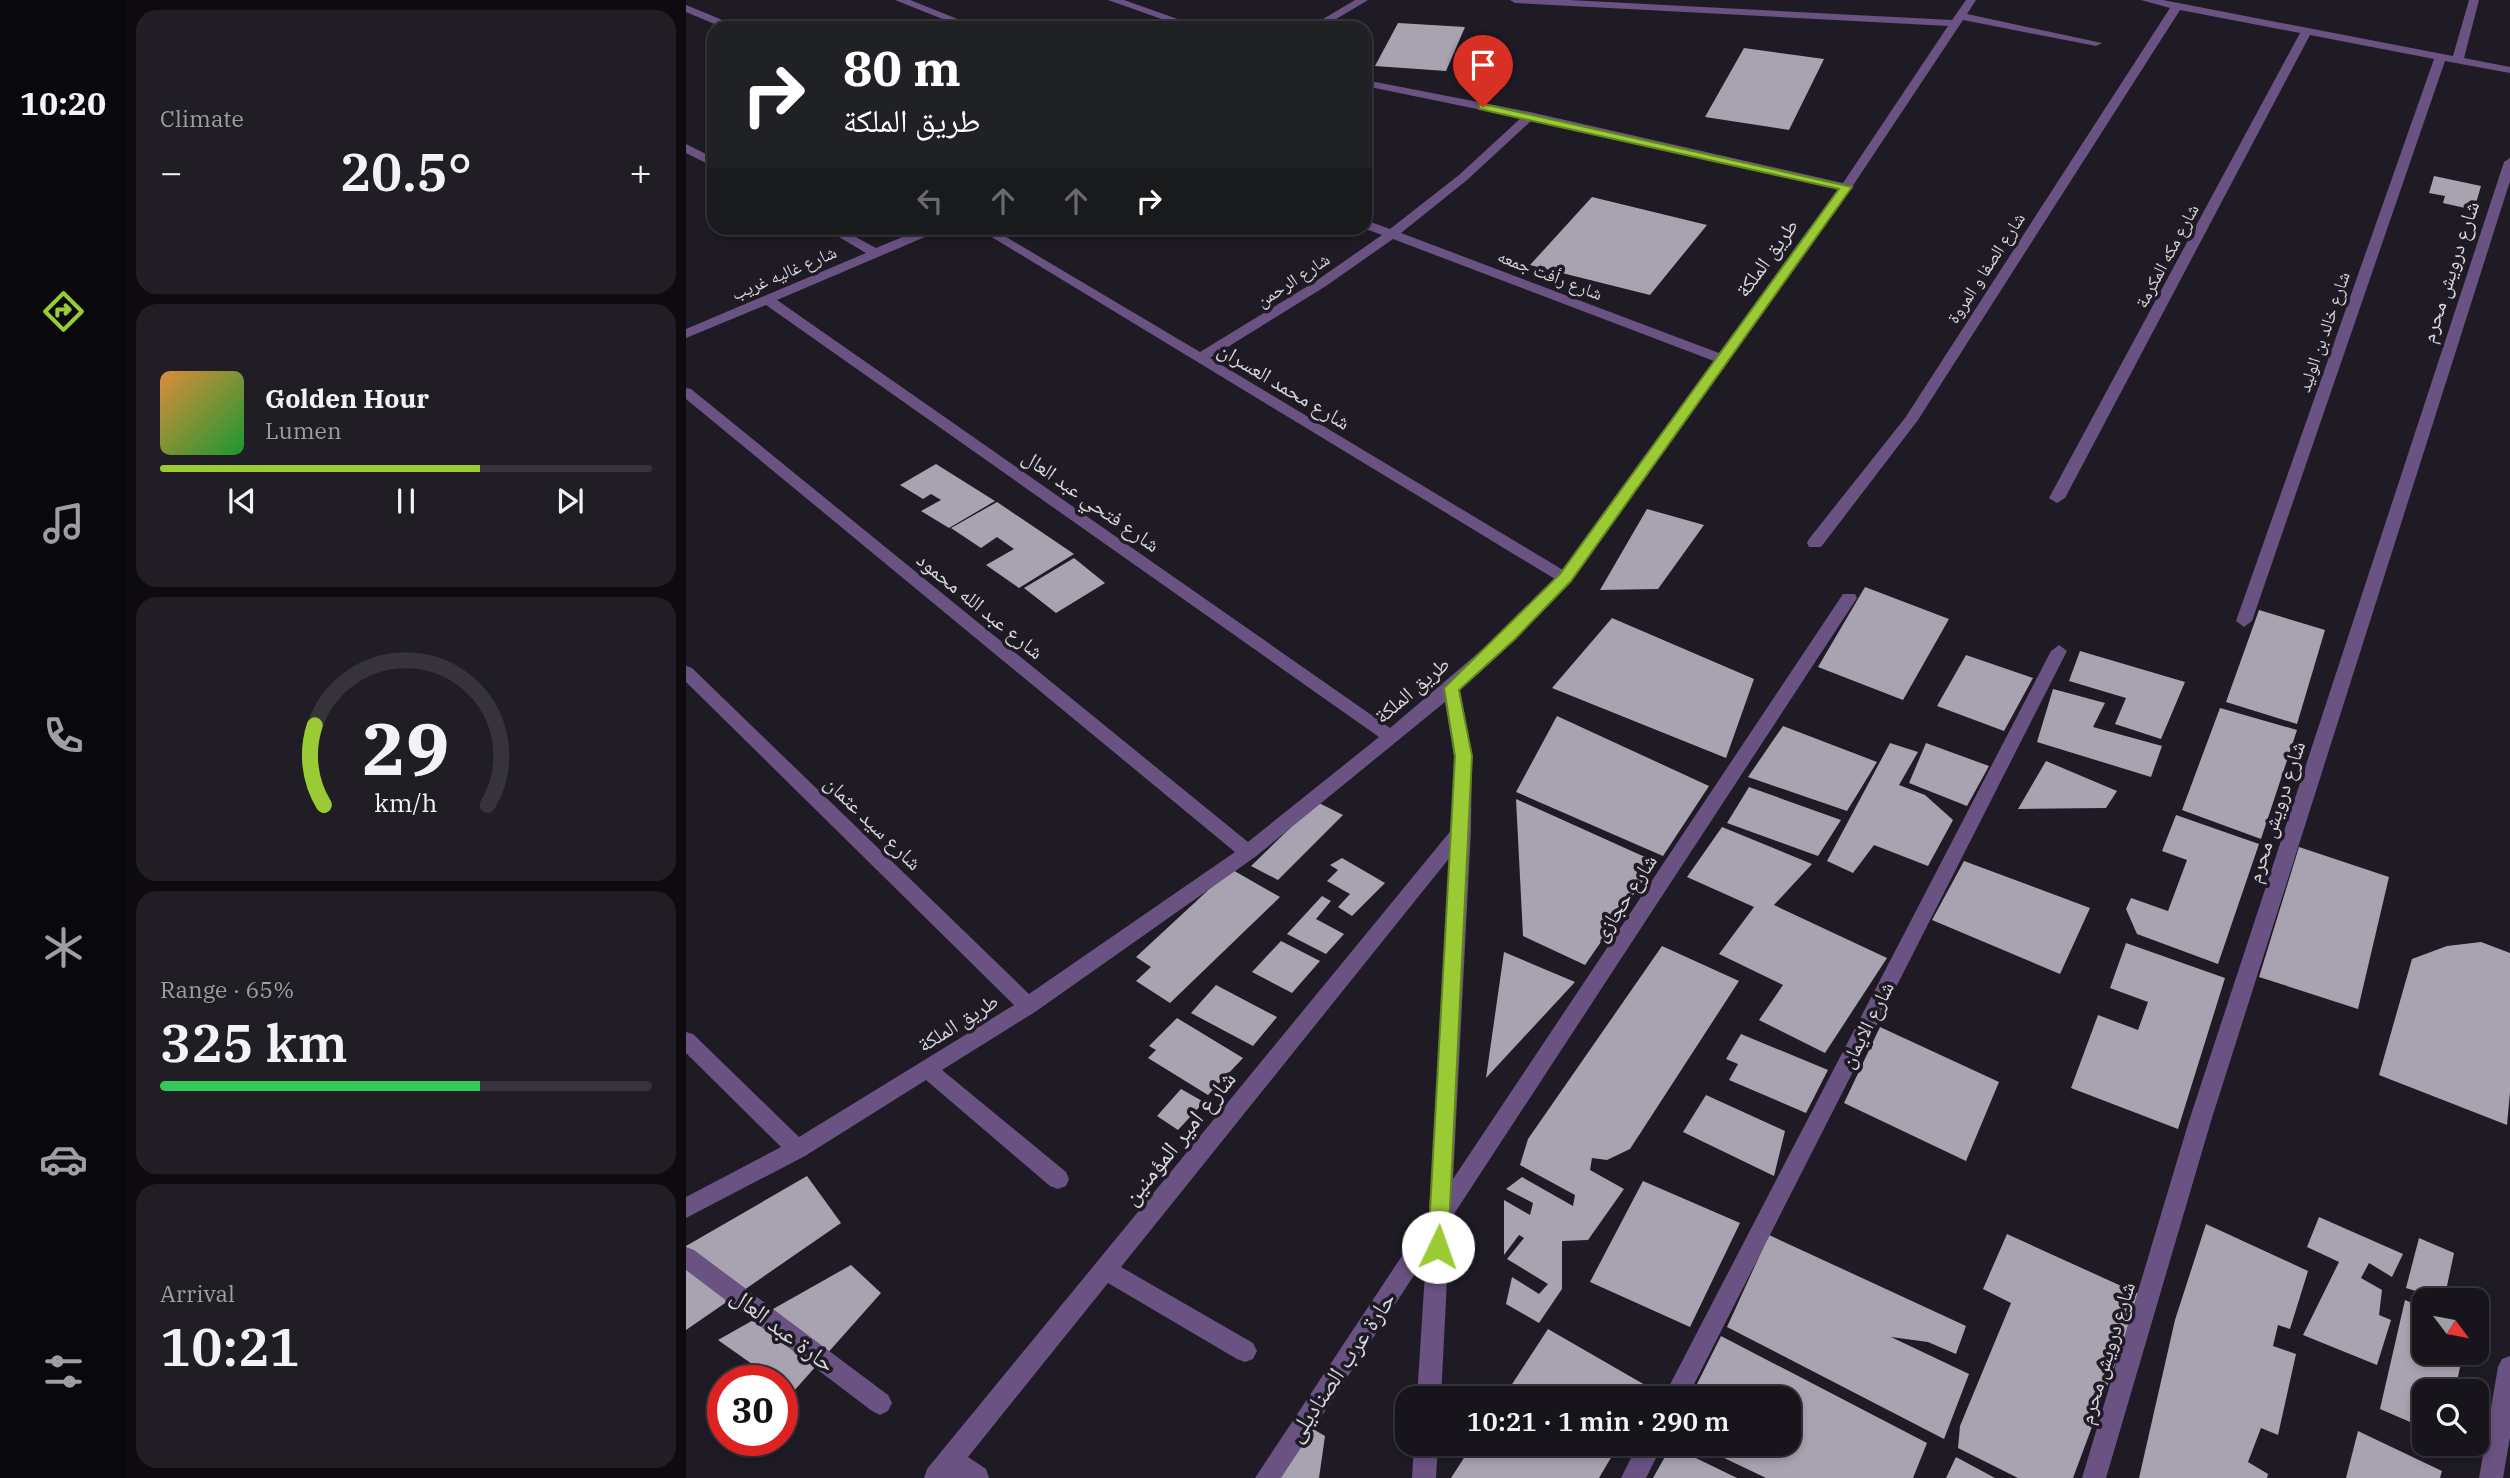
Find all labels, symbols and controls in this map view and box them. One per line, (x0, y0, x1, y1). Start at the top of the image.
pin (1453, 35, 1513, 107)
text: 80 m (843, 36, 961, 99)
icon: arrive (1464, 46, 1502, 84)
icon: right (728, 49, 819, 140)
text: 10:20 (20, 82, 106, 124)
text: طريق الملكة (843, 99, 981, 141)
text: Climate (160, 103, 244, 133)
text: 20.5° (340, 138, 472, 205)
text: − (160, 147, 183, 196)
text: + (629, 147, 652, 196)
icon: left (911, 182, 949, 220)
icon: ahead (984, 182, 1022, 220)
icon: ahead (1057, 182, 1095, 220)
icon: right (1130, 182, 1168, 220)
street label: شارع درويش محرم (2413, 197, 2486, 346)
street label: شارع مكه المكرمة (2130, 200, 2204, 312)
street label: شارع الصفا و المروة (1941, 208, 2030, 327)
street label: طريق الملكة (1728, 213, 1804, 302)
street label: شارع غاليه غريب (728, 240, 840, 305)
street label: شارع رأفت جمعه (1494, 244, 1606, 305)
street label: شارع الرحمن (1252, 247, 1334, 312)
street label: شارع خالد بن الوليد (2292, 269, 2355, 395)
icon: directions (39, 287, 88, 336)
street label: شارع محمد العسران (1213, 335, 1356, 436)
text: Golden Hour (265, 381, 429, 415)
text: Lumen (265, 415, 342, 445)
street label: شارع فتحي عبد العال (1015, 442, 1166, 561)
icon: previous (223, 482, 261, 520)
icon: pause (387, 482, 425, 520)
icon: next (551, 482, 589, 520)
icon: music (39, 499, 88, 548)
street label: شارع عبد الله محمود (911, 545, 1050, 665)
street label: طريق الملكة (1368, 649, 1455, 729)
text: 29 (362, 700, 450, 795)
icon: phone (39, 711, 88, 760)
street label: شارع درويش محرم (2239, 737, 2312, 886)
street label: شارع سيد عثمان (819, 769, 929, 876)
text: km/h (374, 786, 438, 819)
street label: شارع حجازى (1586, 849, 1663, 946)
icon: climate (39, 923, 88, 972)
text: Range · 65% (160, 974, 294, 1004)
street label: شارع الايمان (1832, 976, 1900, 1073)
street label: طريق الملكة (912, 986, 1003, 1058)
text: 325 km (160, 1009, 348, 1076)
street label: شارع امير المؤمنين (1114, 1063, 1242, 1211)
icon: car (39, 1135, 88, 1184)
position arrow (1401, 1210, 1475, 1284)
text: Arrival (160, 1278, 235, 1308)
street label: شارع درويش محرم (2071, 1278, 2142, 1427)
street label: حارة عبد العال (725, 1279, 842, 1379)
street label: حارة عرب الصناديلى (1278, 1285, 1402, 1448)
north arrow (2412, 1288, 2488, 1365)
map controls (2412, 1288, 2489, 1456)
text: 10:21 (160, 1313, 300, 1380)
icon: filters (39, 1347, 88, 1396)
speed limit sign: 30 (707, 1365, 798, 1456)
button: search (2412, 1379, 2489, 1456)
text: 10:21 · 1 min · 290 m (1467, 1404, 1729, 1438)

